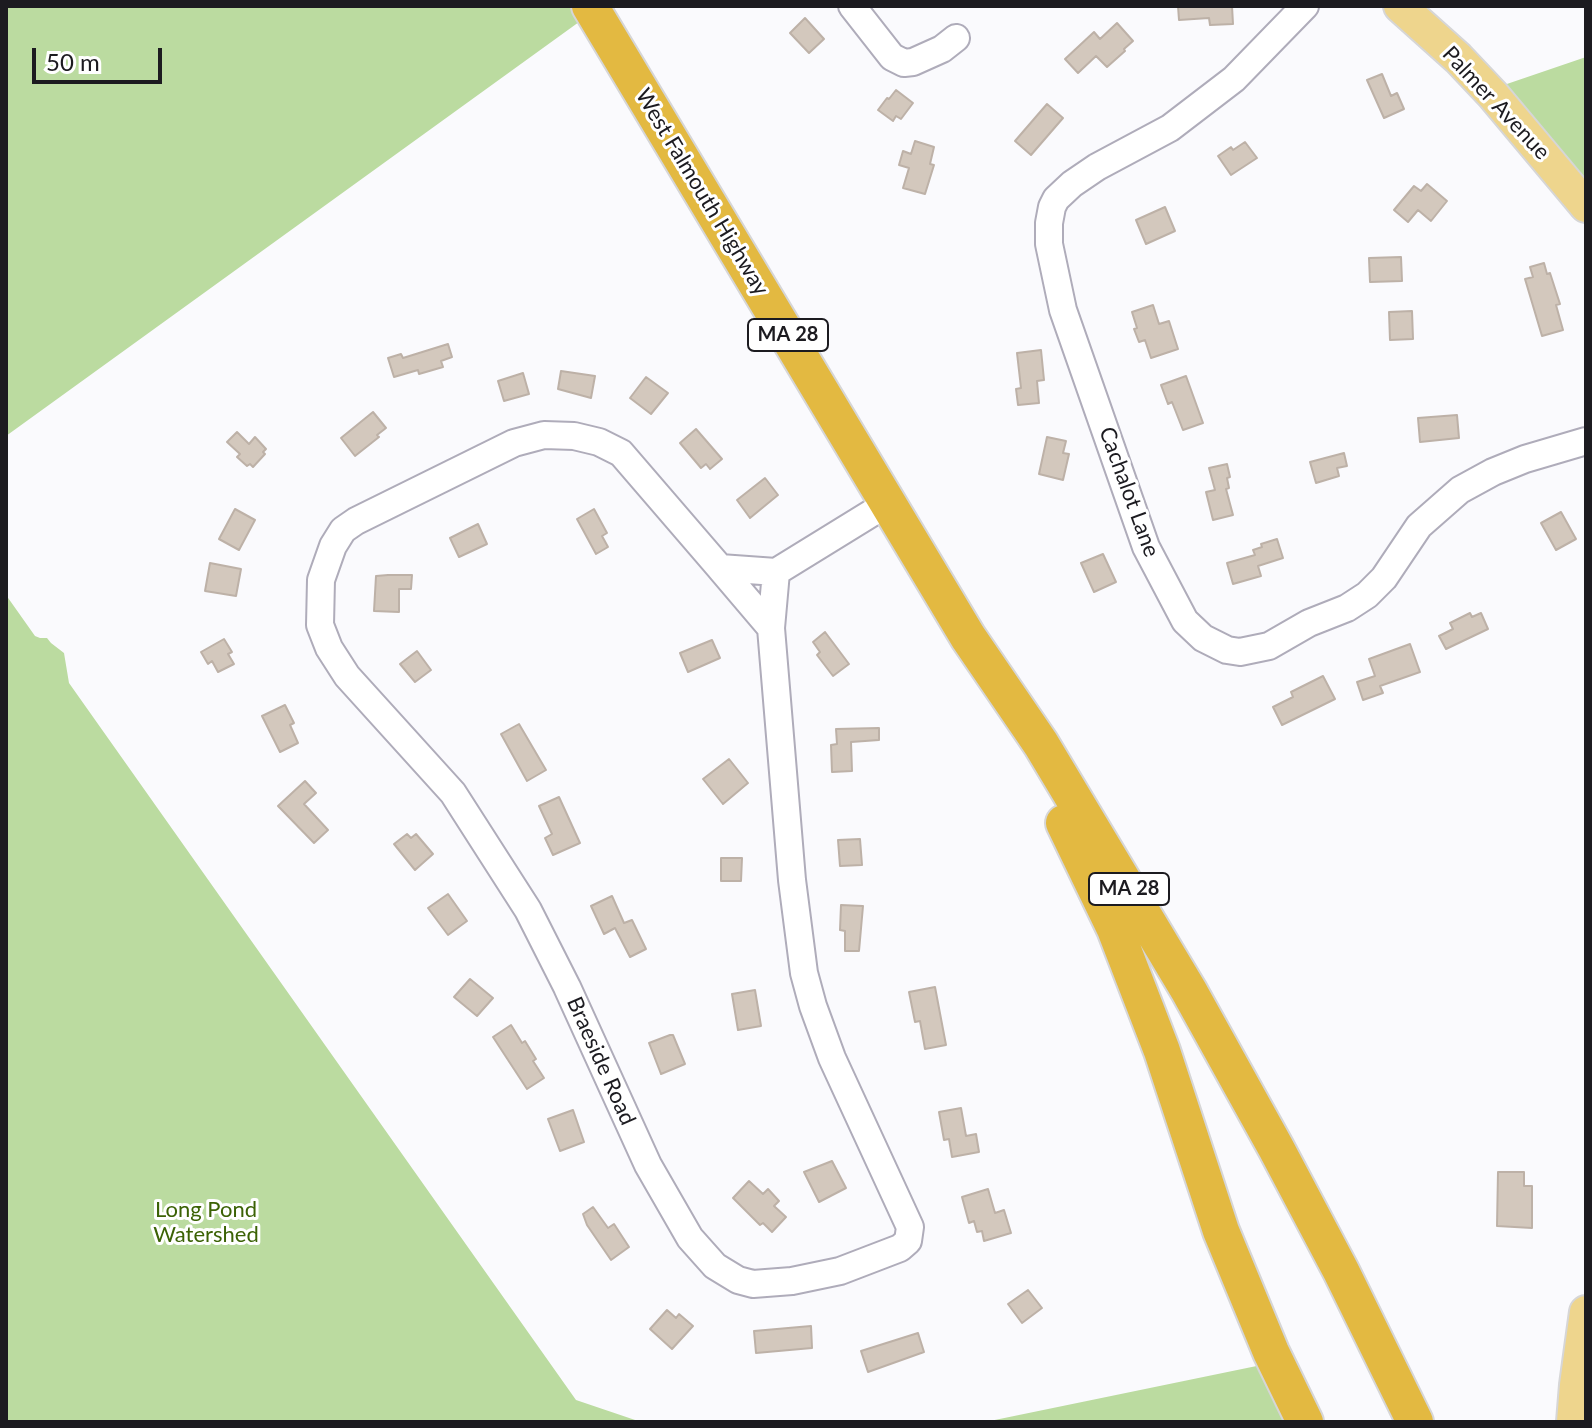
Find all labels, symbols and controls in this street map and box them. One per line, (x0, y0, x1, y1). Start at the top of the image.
scale bar (36, 32, 166, 82)
street label: Palmer Avenue (1437, 41, 1555, 165)
text: 50 m (46, 47, 100, 76)
street label: West Falmouth Highway (630, 84, 774, 300)
road number: MA 28 (748, 319, 828, 351)
street label: Cachalot Lane (1093, 423, 1165, 561)
road number: MA 28 (1089, 873, 1169, 905)
street label: Braeside Road (561, 993, 641, 1129)
park label: Long Pond Watershed (153, 1197, 259, 1248)

